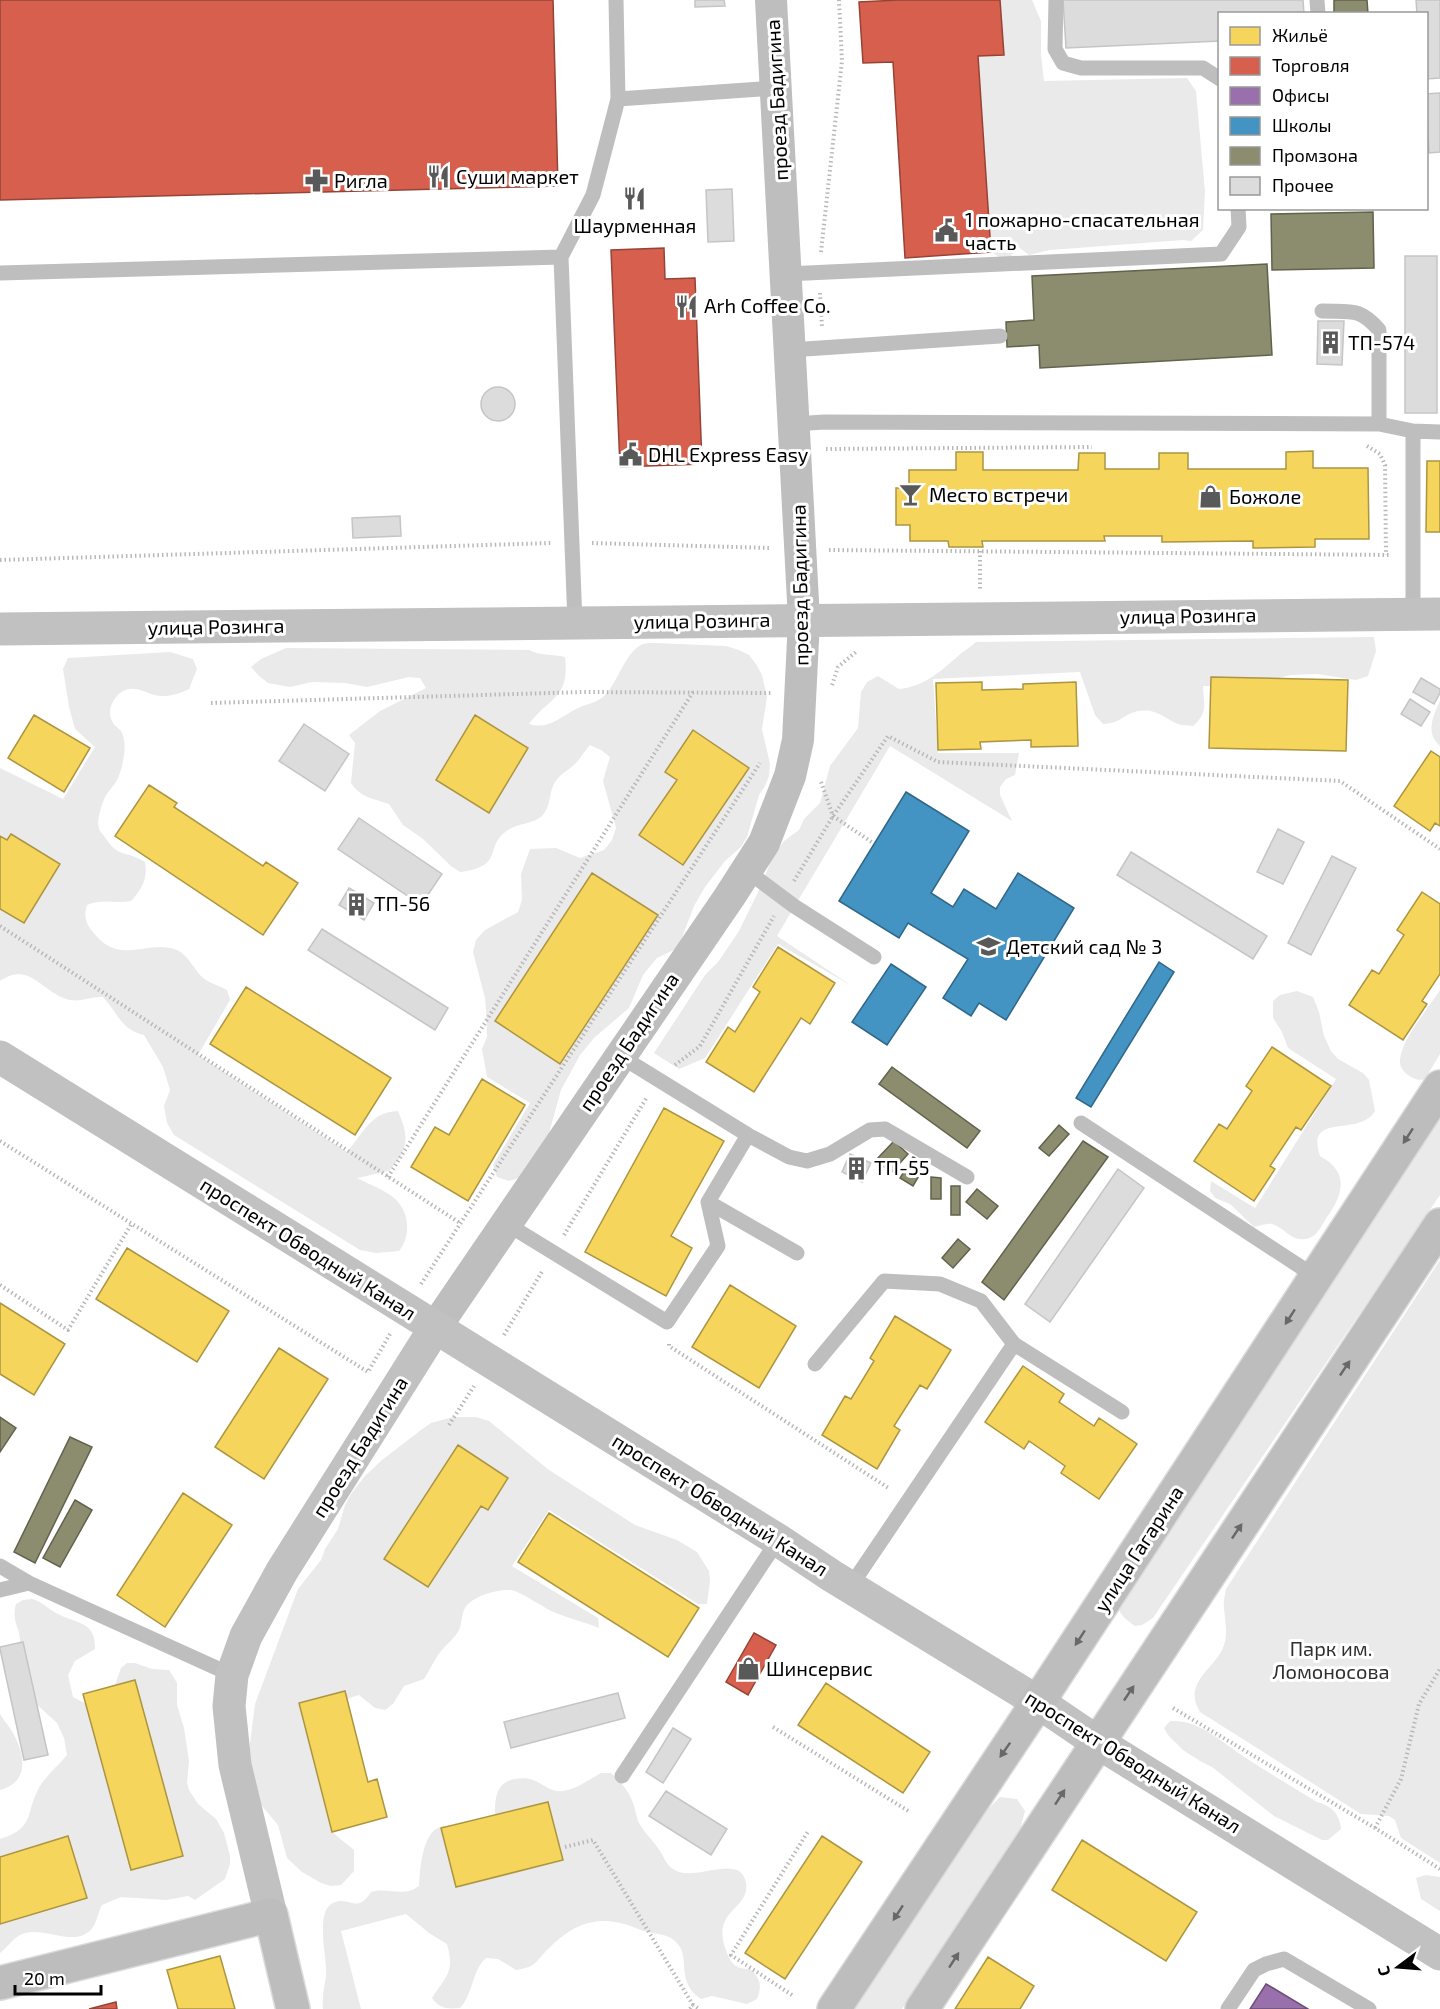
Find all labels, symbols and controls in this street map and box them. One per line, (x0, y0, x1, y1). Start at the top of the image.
legend (1218, 12, 1428, 210)
street label: проезд Бадигина (760, 19, 792, 181)
text: Жильё (1272, 24, 1328, 46)
text: Торговля (1272, 54, 1350, 76)
text: Офисы (1272, 84, 1329, 106)
text: Школы (1272, 114, 1332, 136)
text: Промзона (1272, 144, 1358, 166)
restaurant icon: Суши маркет (425, 164, 451, 190)
place label: Суши маркет (456, 164, 579, 189)
pharmacy icon: Ригла (303, 168, 329, 194)
place label: Ригла (334, 168, 388, 192)
text: Прочее (1272, 174, 1334, 196)
restaurant icon: Шаурменная (622, 185, 648, 211)
place label: 1 пожарно-спасательная часть (965, 207, 1200, 254)
place label: Шаурменная (574, 213, 696, 238)
public building icon: 1 пожарно-спасательная часть (934, 218, 960, 244)
restaurant icon: Arh Coffee Co. (673, 293, 699, 319)
place label: Arh Coffee Co. (704, 293, 831, 317)
building icon: ТП-574 (1317, 330, 1343, 356)
place label: ТП-574 (1348, 330, 1415, 354)
public building icon: DHL Express Easy (617, 442, 643, 468)
place label: DHL Express Easy (648, 442, 809, 466)
bar icon: Место встречи (898, 482, 924, 508)
place label: Место встречи (929, 482, 1068, 506)
shop icon: Божоле (1198, 484, 1224, 510)
place label: Божоле (1229, 484, 1301, 508)
street label: проезд Бадигина (786, 504, 812, 666)
street label: улица Розинга (1119, 602, 1257, 629)
street label: улица Розинга (633, 607, 771, 634)
street label: улица Розинга (147, 613, 285, 640)
building icon: ТП-56 (343, 891, 369, 917)
place label: ТП-56 (374, 891, 430, 915)
school or university icon: Детский сад № 3 (975, 934, 1001, 960)
place label: Детский сад № 3 (1006, 934, 1162, 958)
street label: проезд Бадигина (573, 968, 683, 1115)
one-way arrow (1403, 1128, 1414, 1144)
building icon: ТП-55 (843, 1155, 869, 1181)
place label: ТП-55 (874, 1155, 929, 1179)
street label: проспект Обводный Канал (196, 1172, 421, 1324)
one-way arrow (1285, 1309, 1296, 1325)
one-way arrow (1339, 1360, 1350, 1376)
street label: проезд Бадигина (306, 1372, 412, 1521)
street label: проспект Обводный Канал (608, 1428, 833, 1580)
street label: улица Гагарина (1088, 1481, 1189, 1617)
one-way arrow (1231, 1523, 1243, 1539)
one-way arrow (1075, 1630, 1086, 1646)
park label: Парк им. Ломоносова (1272, 1636, 1390, 1683)
shop icon: Шинсервис (735, 1656, 761, 1682)
place label: Шинсервис (766, 1656, 873, 1680)
street label: проспект Обводный Канал (1021, 1685, 1246, 1837)
one-way arrow (1123, 1685, 1134, 1701)
one-way arrow (1000, 1742, 1011, 1758)
one-way arrow (1055, 1788, 1066, 1805)
one-way arrow (892, 1904, 903, 1921)
north arrow (1368, 1937, 1428, 1997)
one-way arrow (948, 1952, 959, 1968)
scale bar (15, 1958, 100, 1996)
text: С (1373, 1964, 1394, 1978)
text: 20 m (24, 1967, 65, 1989)

